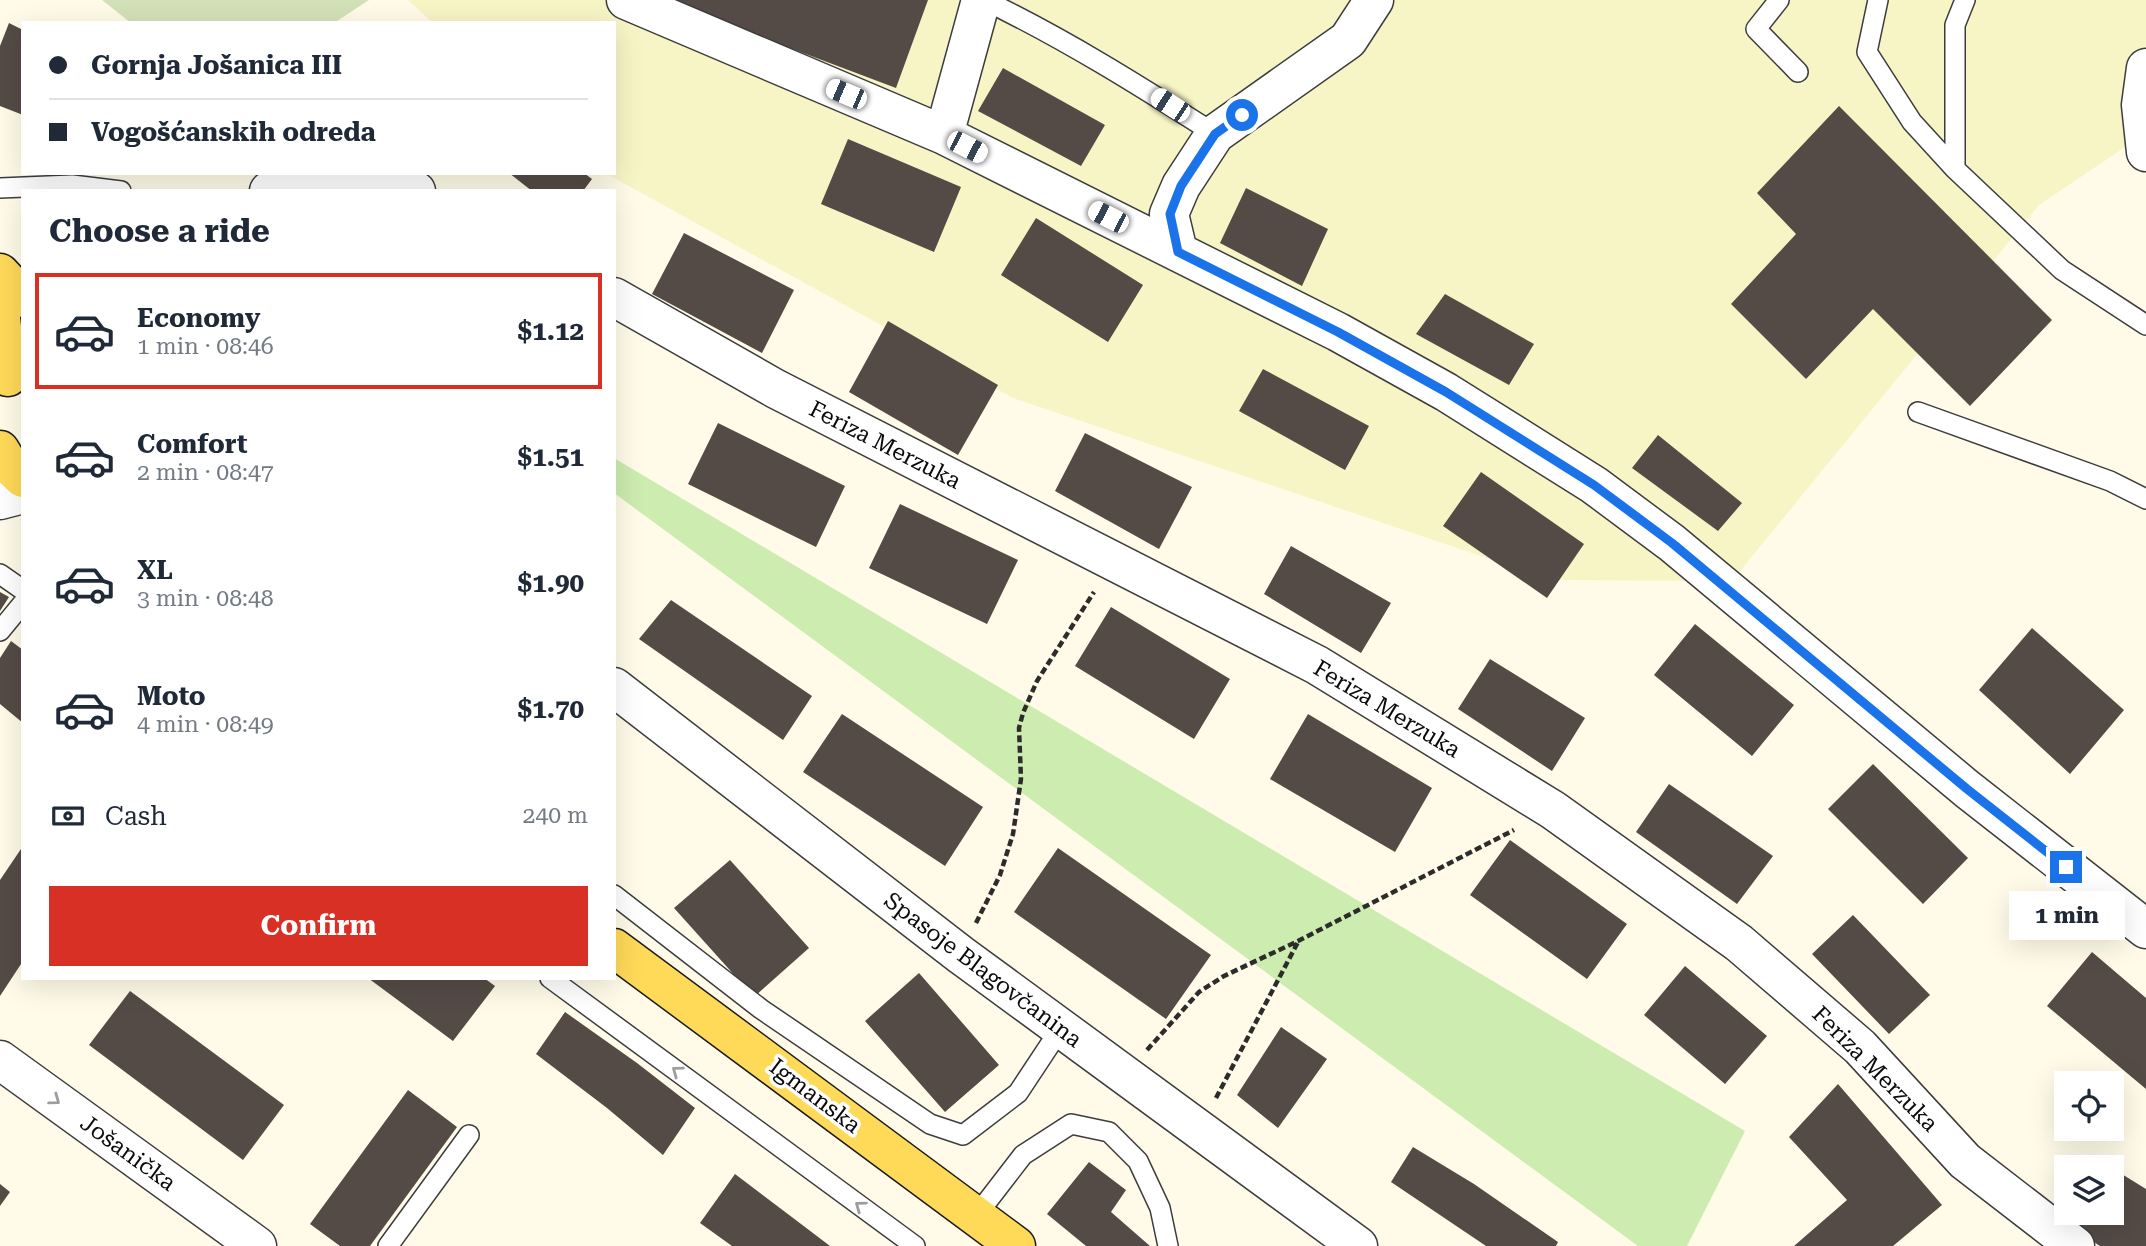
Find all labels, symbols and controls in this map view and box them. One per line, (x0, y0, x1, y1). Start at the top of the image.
text: Gornja Jošanica III (91, 50, 342, 80)
car (823, 76, 870, 112)
car (1147, 85, 1194, 125)
route start (1226, 99, 1258, 131)
text: Vogošćanskih odreda (91, 117, 376, 147)
car (944, 128, 991, 166)
car (1085, 198, 1132, 236)
text: Choose a ride (49, 212, 270, 250)
icon: car (53, 300, 116, 363)
text: Economy (137, 303, 260, 333)
text: $1.12 (518, 316, 584, 346)
text: 1 min · 08:46 (137, 333, 274, 360)
street label: Feriza Merzuka (805, 395, 966, 495)
icon: car (53, 426, 116, 489)
text: Comfort (137, 429, 247, 459)
text: $1.51 (518, 442, 584, 472)
text: 2 min · 08:47 (137, 459, 274, 486)
icon: car (53, 552, 116, 615)
text: XL (137, 555, 173, 585)
text: $1.90 (518, 568, 584, 598)
text: 3 min · 08:48 (137, 585, 274, 612)
street label: Feriza Merzuka (1309, 655, 1466, 764)
icon: car (53, 678, 116, 741)
text: Moto (137, 681, 206, 711)
text: $1.70 (518, 694, 584, 724)
text: 4 min · 08:49 (137, 711, 274, 738)
icon: cash (49, 797, 87, 835)
text: Cash (105, 801, 167, 831)
text: 240 m (523, 802, 588, 829)
route end (2050, 851, 2082, 883)
button: Confirm (49, 886, 588, 966)
street label: Spasoje Blagovčanina (879, 887, 1088, 1054)
callout: 1 min (2008, 892, 2124, 940)
text: 1 min (2035, 902, 2099, 929)
street label: Feriza Merzuka (1807, 1001, 1944, 1138)
street label: Igmanska (764, 1053, 866, 1139)
one-way arrow (672, 1067, 685, 1079)
map controls (2054, 1071, 2124, 1225)
button: locate (2054, 1071, 2124, 1141)
one-way arrow (47, 1092, 60, 1104)
street label: Jošanička (75, 1109, 181, 1197)
button: layers (2054, 1155, 2124, 1225)
one-way arrow (855, 1201, 868, 1214)

